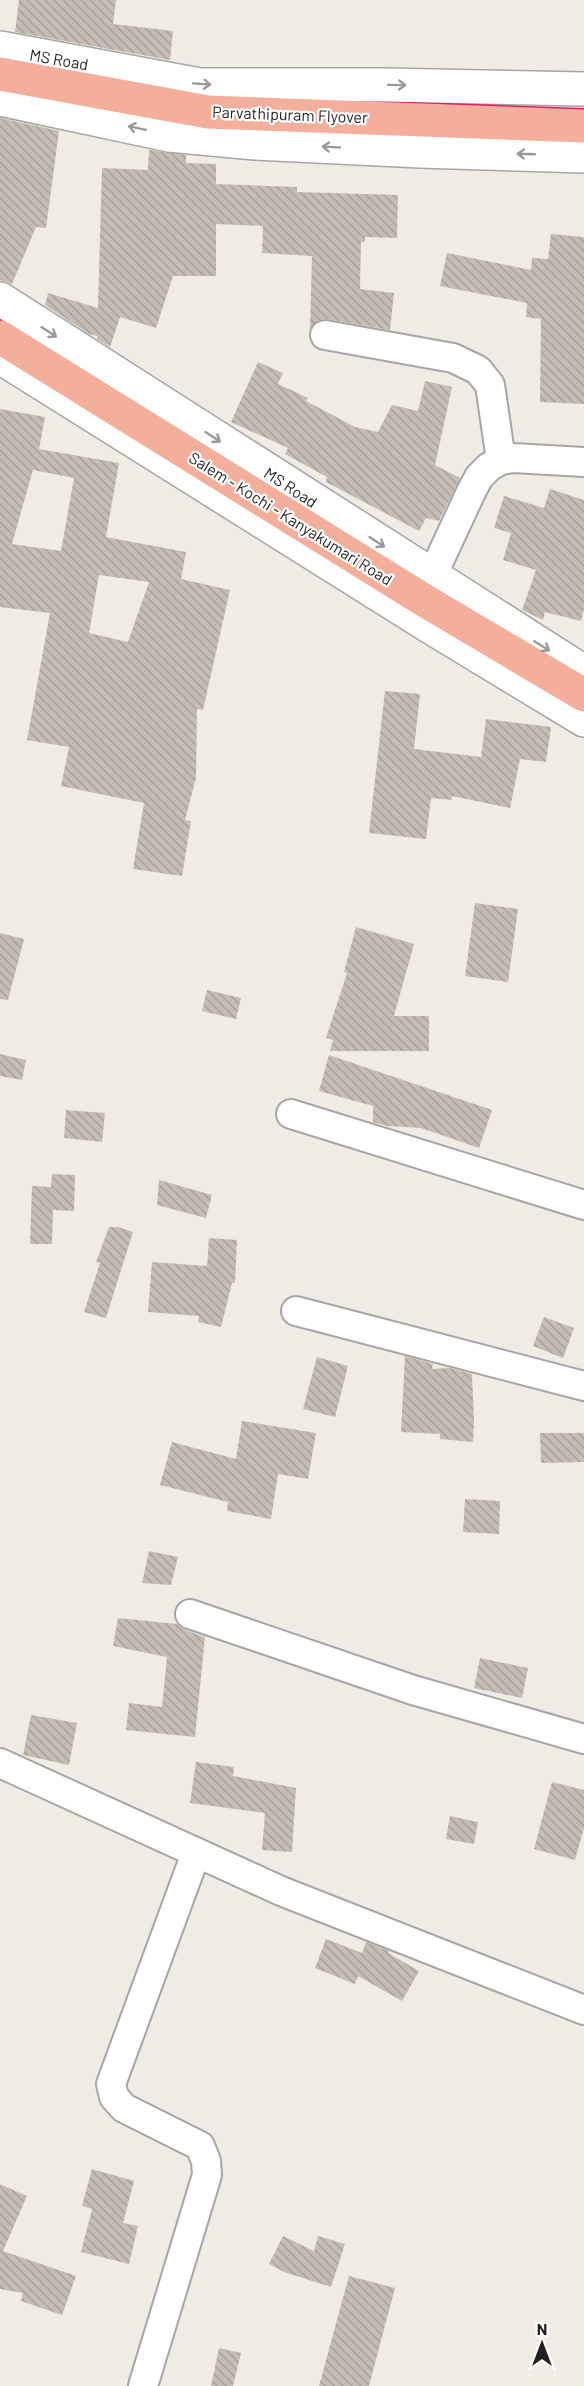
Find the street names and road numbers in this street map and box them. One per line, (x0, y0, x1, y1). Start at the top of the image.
street label: MS Road (28, 44, 90, 74)
street label: Parvathipuram Flyover (212, 102, 368, 126)
street label: Salem - Kochi - Kanyakumari Road (186, 447, 396, 589)
street label: MS Road (261, 463, 321, 511)

